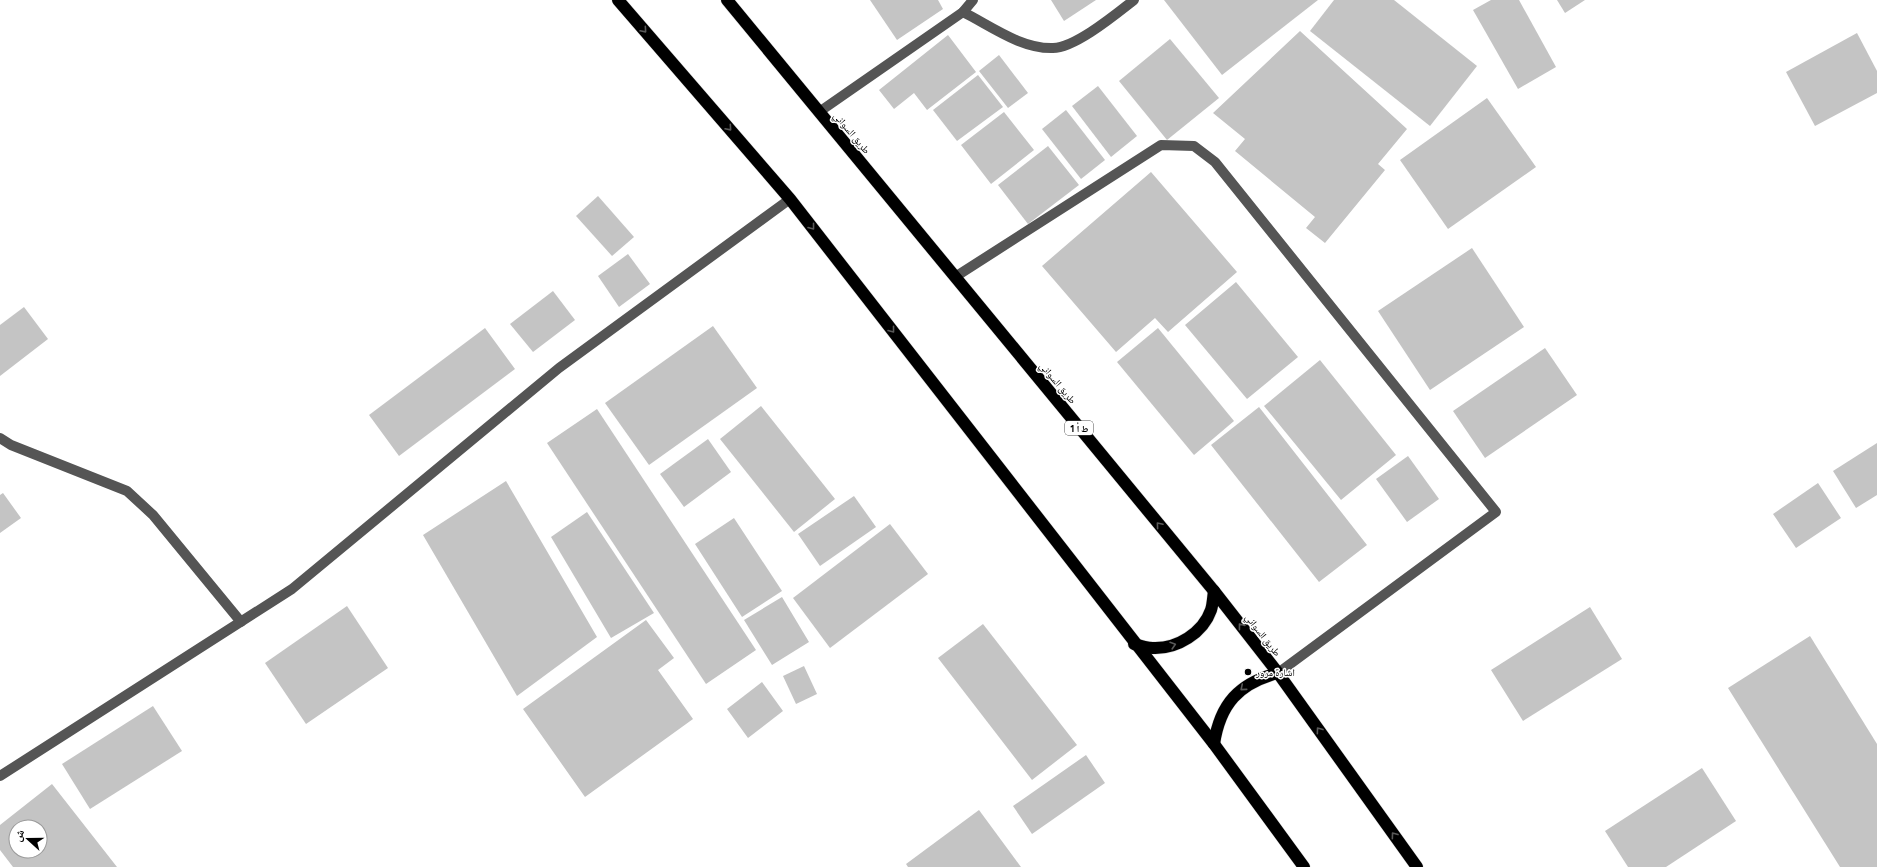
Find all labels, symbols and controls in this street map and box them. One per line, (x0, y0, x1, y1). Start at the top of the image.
one-way arrow (639, 25, 646, 32)
street label: طريق السواني (830, 109, 874, 158)
one-way arrow (724, 123, 732, 131)
one-way arrow (808, 223, 815, 230)
one-way arrow (887, 326, 894, 333)
street label: طريق السواني (1036, 359, 1080, 408)
road number: ط أ 1 (1065, 421, 1093, 435)
one-way arrow (1157, 522, 1164, 529)
street label: طريق السواني (1241, 610, 1285, 660)
one-way arrow (1239, 623, 1246, 630)
one-way arrow (1169, 641, 1176, 650)
place label: اشارة مرور (1255, 665, 1295, 680)
marker: اشارة مرور (1243, 667, 1253, 677)
one-way arrow (1240, 684, 1247, 691)
one-way arrow (1316, 727, 1323, 734)
north arrow (8, 819, 48, 859)
text: ش (9, 827, 28, 844)
one-way arrow (1392, 833, 1399, 840)

